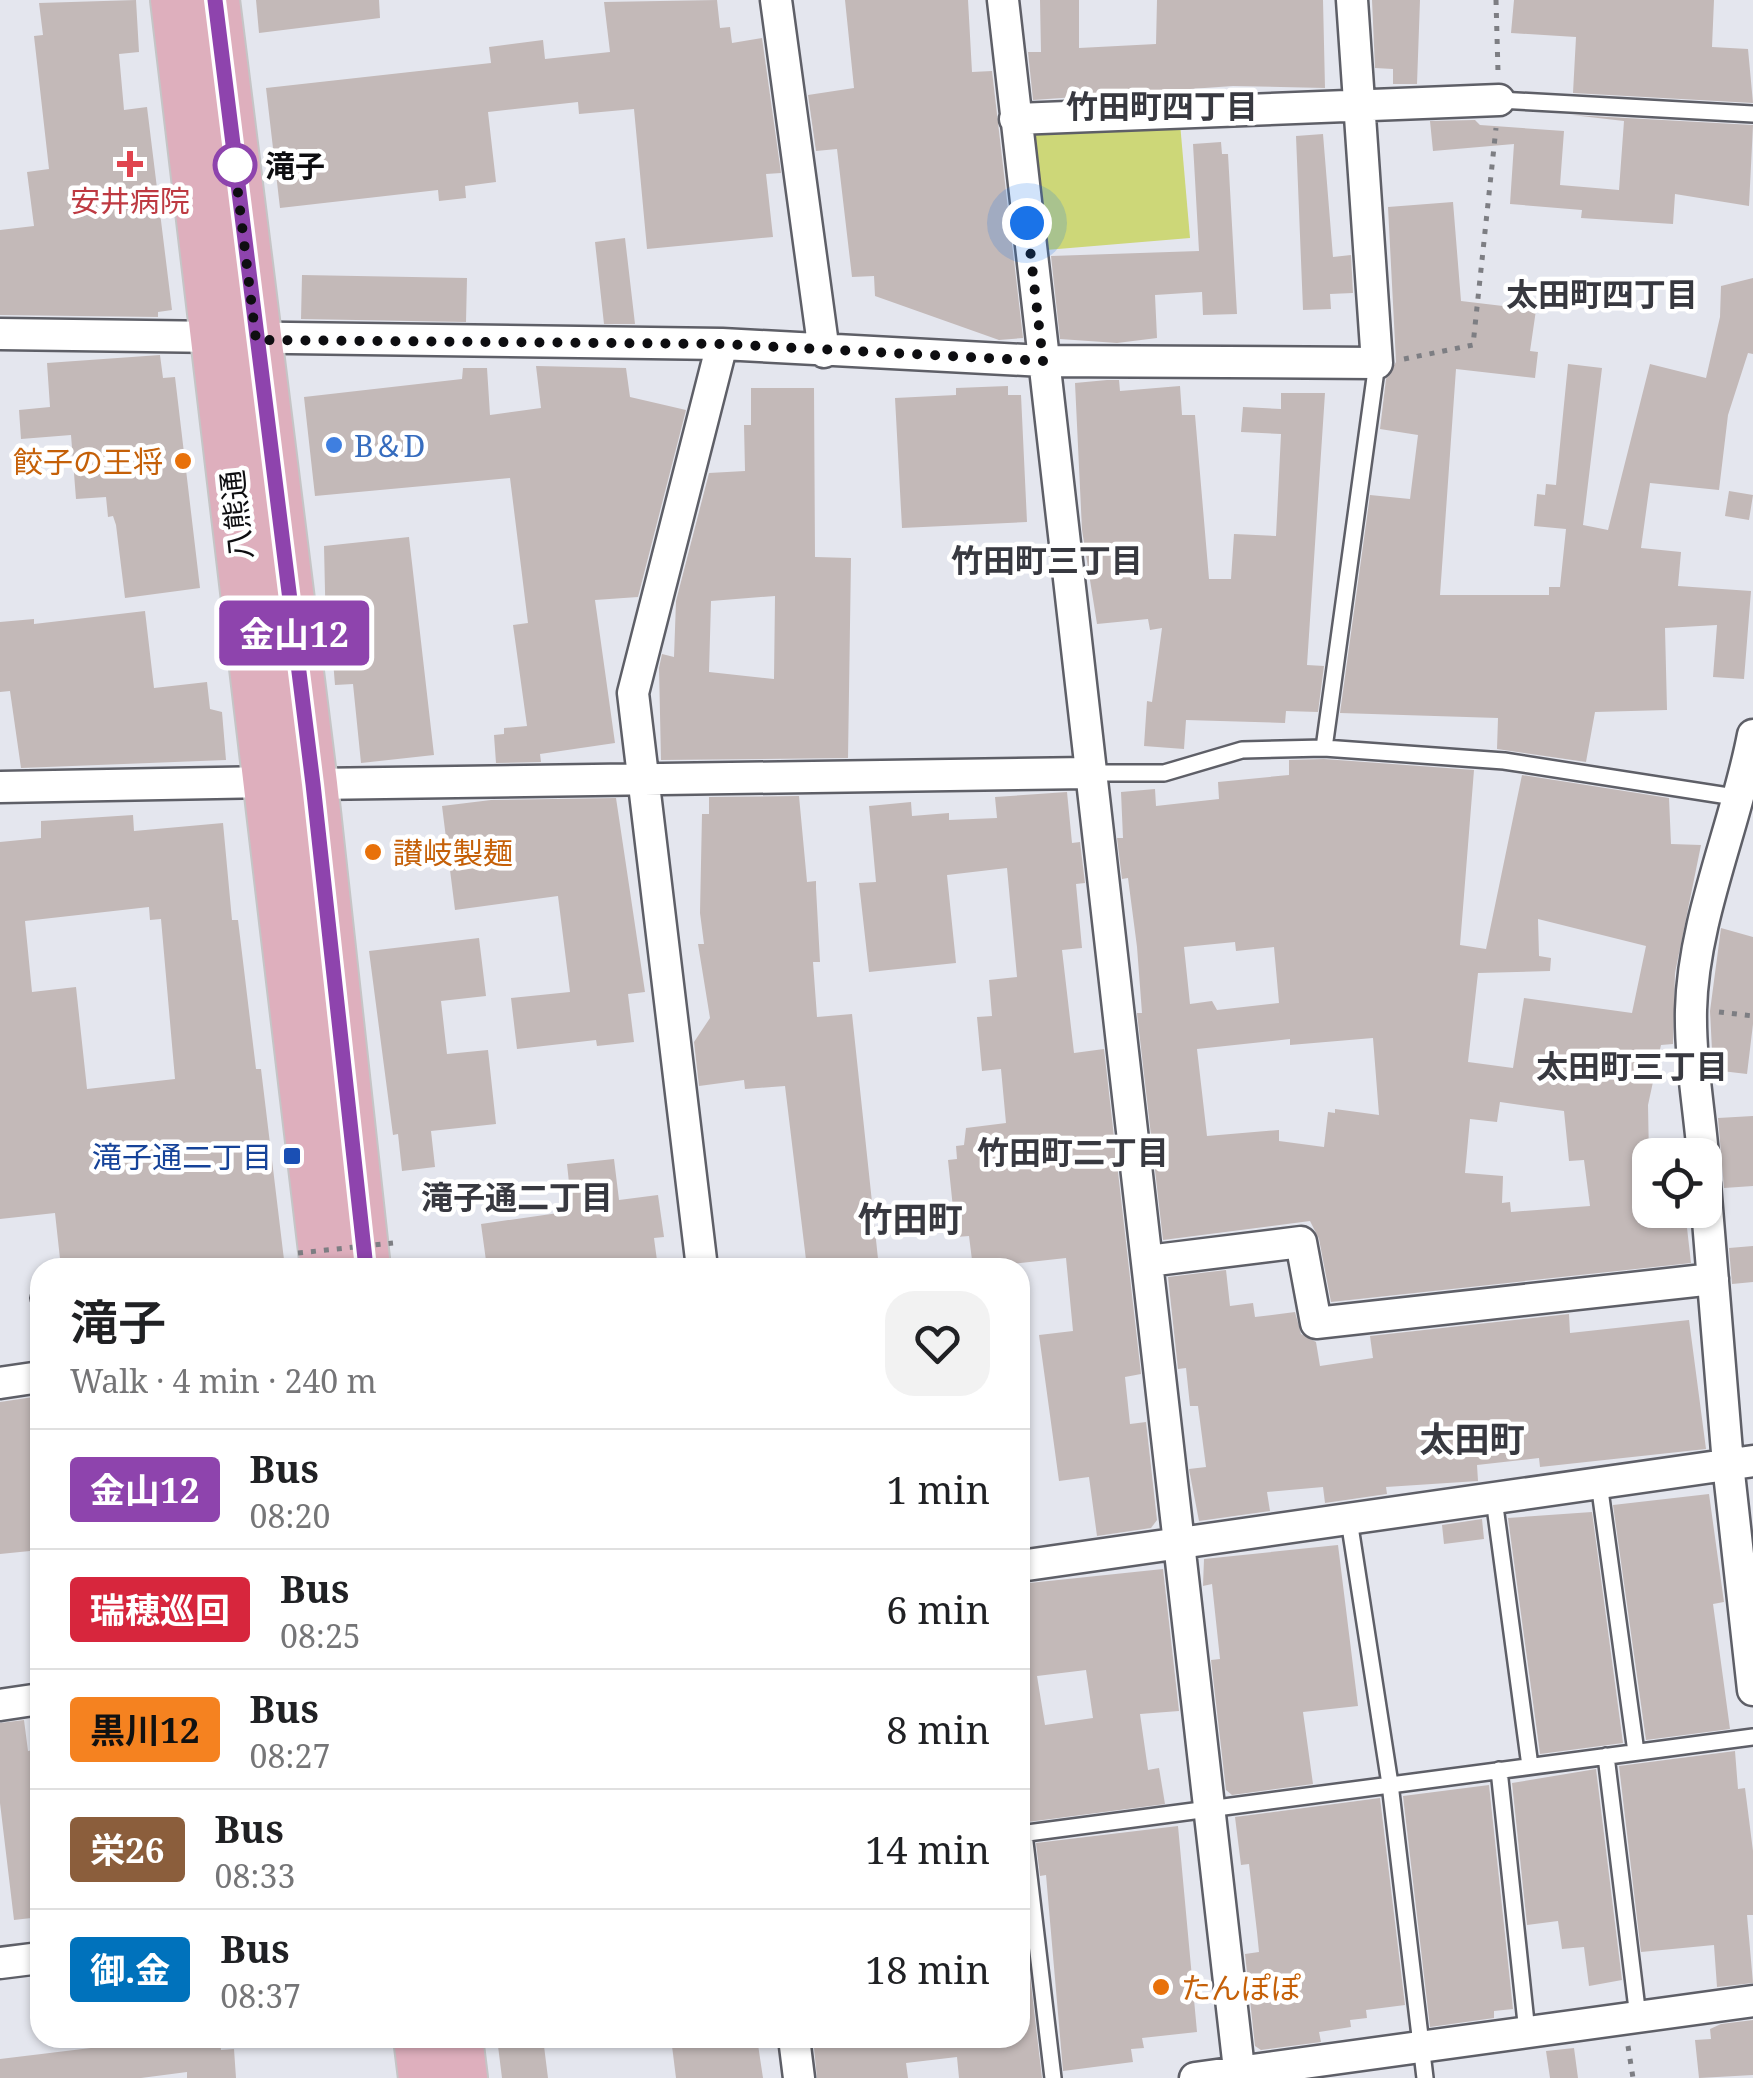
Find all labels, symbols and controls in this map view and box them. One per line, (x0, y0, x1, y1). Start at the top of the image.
district label: 竹田町四丁目 (1066, 84, 1258, 127)
marker: 滝子 (214, 144, 256, 186)
place label: 滝子 (265, 145, 325, 186)
marker: 安井病院 (117, 151, 143, 177)
place label: 安井病院 (70, 180, 190, 221)
your location (1002, 198, 1052, 248)
district label: 太田町四丁目 (1506, 272, 1698, 315)
place label: B＆D (354, 425, 425, 466)
marker: B＆D (323, 434, 345, 456)
place label: 餃子の王将 (13, 441, 163, 482)
marker: 餃子の王将 (172, 450, 194, 472)
street label: 八熊通 (211, 468, 261, 562)
district label: 竹田町三丁目 (951, 538, 1143, 581)
line badge: 金山12 (224, 600, 364, 666)
text: 金山12 (239, 610, 349, 657)
place label: 讃岐製麺 (393, 832, 513, 873)
marker: 讃岐製麺 (362, 841, 384, 863)
district label: 太田町三丁目 (1536, 1044, 1728, 1087)
district label: 竹田町二丁目 (977, 1130, 1169, 1173)
place label: 滝子通二丁目 (92, 1136, 272, 1177)
map controls (1632, 1138, 1722, 1228)
button: locate (1632, 1138, 1722, 1228)
marker: 滝子通二丁目 (281, 1145, 303, 1167)
district label: 滝子通二丁目 (421, 1175, 613, 1218)
district label: 竹田町 (857, 1195, 963, 1242)
text: 滝子 (70, 1289, 166, 1354)
button: heart (885, 1291, 990, 1396)
text: Walk · 4 min · 240 m (70, 1359, 377, 1402)
district label: 太田町 (1419, 1415, 1525, 1462)
text: Bus (250, 1442, 319, 1494)
text: 1 min (886, 1463, 990, 1515)
text: 金山12 (90, 1466, 200, 1513)
text: 08:20 (250, 1494, 330, 1537)
text: Bus (280, 1562, 349, 1614)
text: 6 min (886, 1583, 990, 1635)
text: 瑞穂巡回 (90, 1586, 230, 1633)
text: 08:25 (280, 1614, 361, 1657)
text: Bus (250, 1682, 319, 1734)
text: 8 min (886, 1703, 990, 1755)
text: 黒川12 (90, 1706, 200, 1753)
text: 08:27 (250, 1734, 330, 1777)
text: Bus (215, 1802, 284, 1854)
text: 14 min (865, 1823, 990, 1875)
text: 栄26 (90, 1826, 165, 1873)
text: 08:33 (215, 1854, 295, 1897)
text: Bus (220, 1922, 289, 1974)
text: 18 min (865, 1943, 990, 1995)
text: 御.金 (90, 1946, 170, 1993)
place label: たんぽぽ (1181, 1967, 1301, 2008)
text: 08:37 (220, 1974, 301, 2017)
marker: たんぽぽ (1150, 1976, 1172, 1998)

